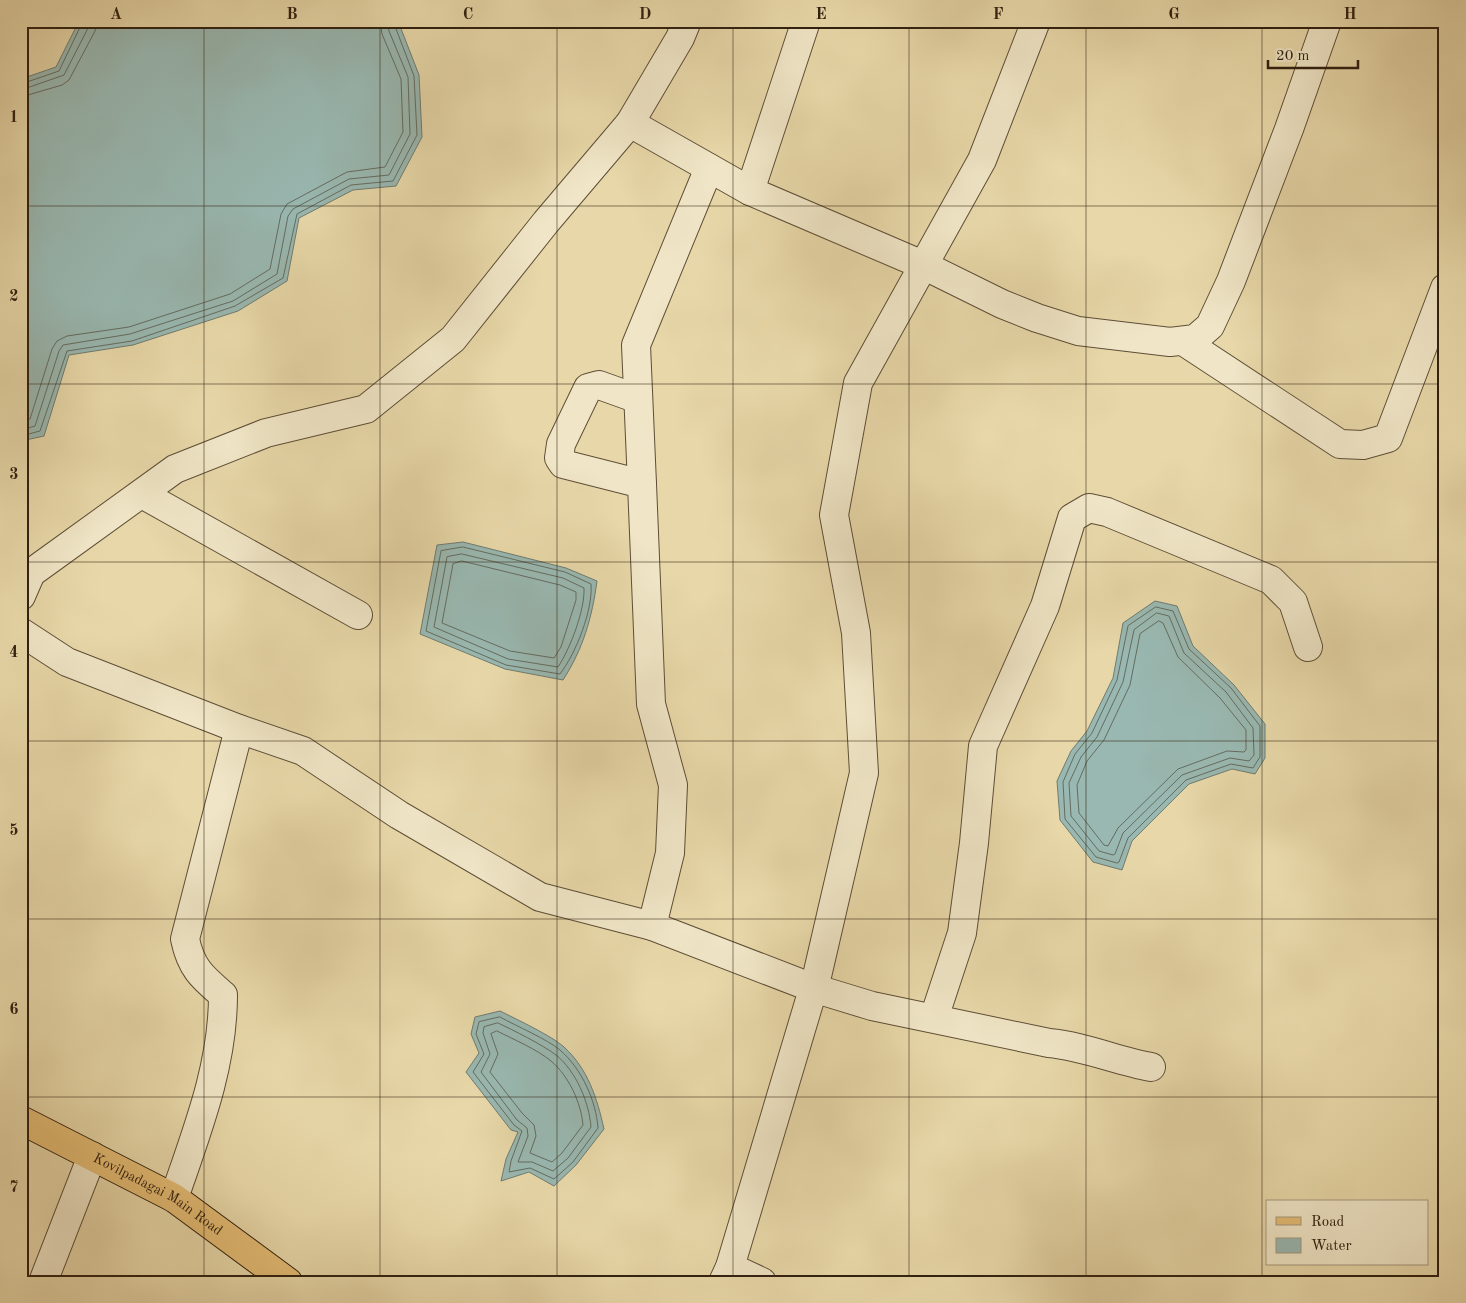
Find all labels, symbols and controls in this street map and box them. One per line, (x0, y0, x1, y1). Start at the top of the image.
text: A (110, 7, 122, 23)
text: B (286, 7, 298, 23)
text: C (463, 7, 473, 23)
text: D (639, 7, 651, 23)
text: E (815, 7, 827, 23)
text: F (993, 7, 1004, 23)
text: G (1168, 7, 1180, 23)
text: H (1343, 7, 1357, 23)
scale bar (1268, 38, 1358, 70)
text: 20 m (1276, 49, 1310, 64)
text: 1 (9, 110, 19, 126)
text: 2 (9, 289, 19, 305)
text: 3 (9, 467, 19, 483)
text: 4 (9, 645, 19, 661)
text: 5 (9, 823, 19, 839)
text: 6 (9, 1002, 19, 1018)
street label: Kovilpadagai Main Road (91, 1151, 225, 1238)
text: 7 (9, 1180, 19, 1196)
legend (1266, 1200, 1428, 1266)
text: Road (1311, 1215, 1345, 1230)
text: Water (1311, 1239, 1352, 1254)

